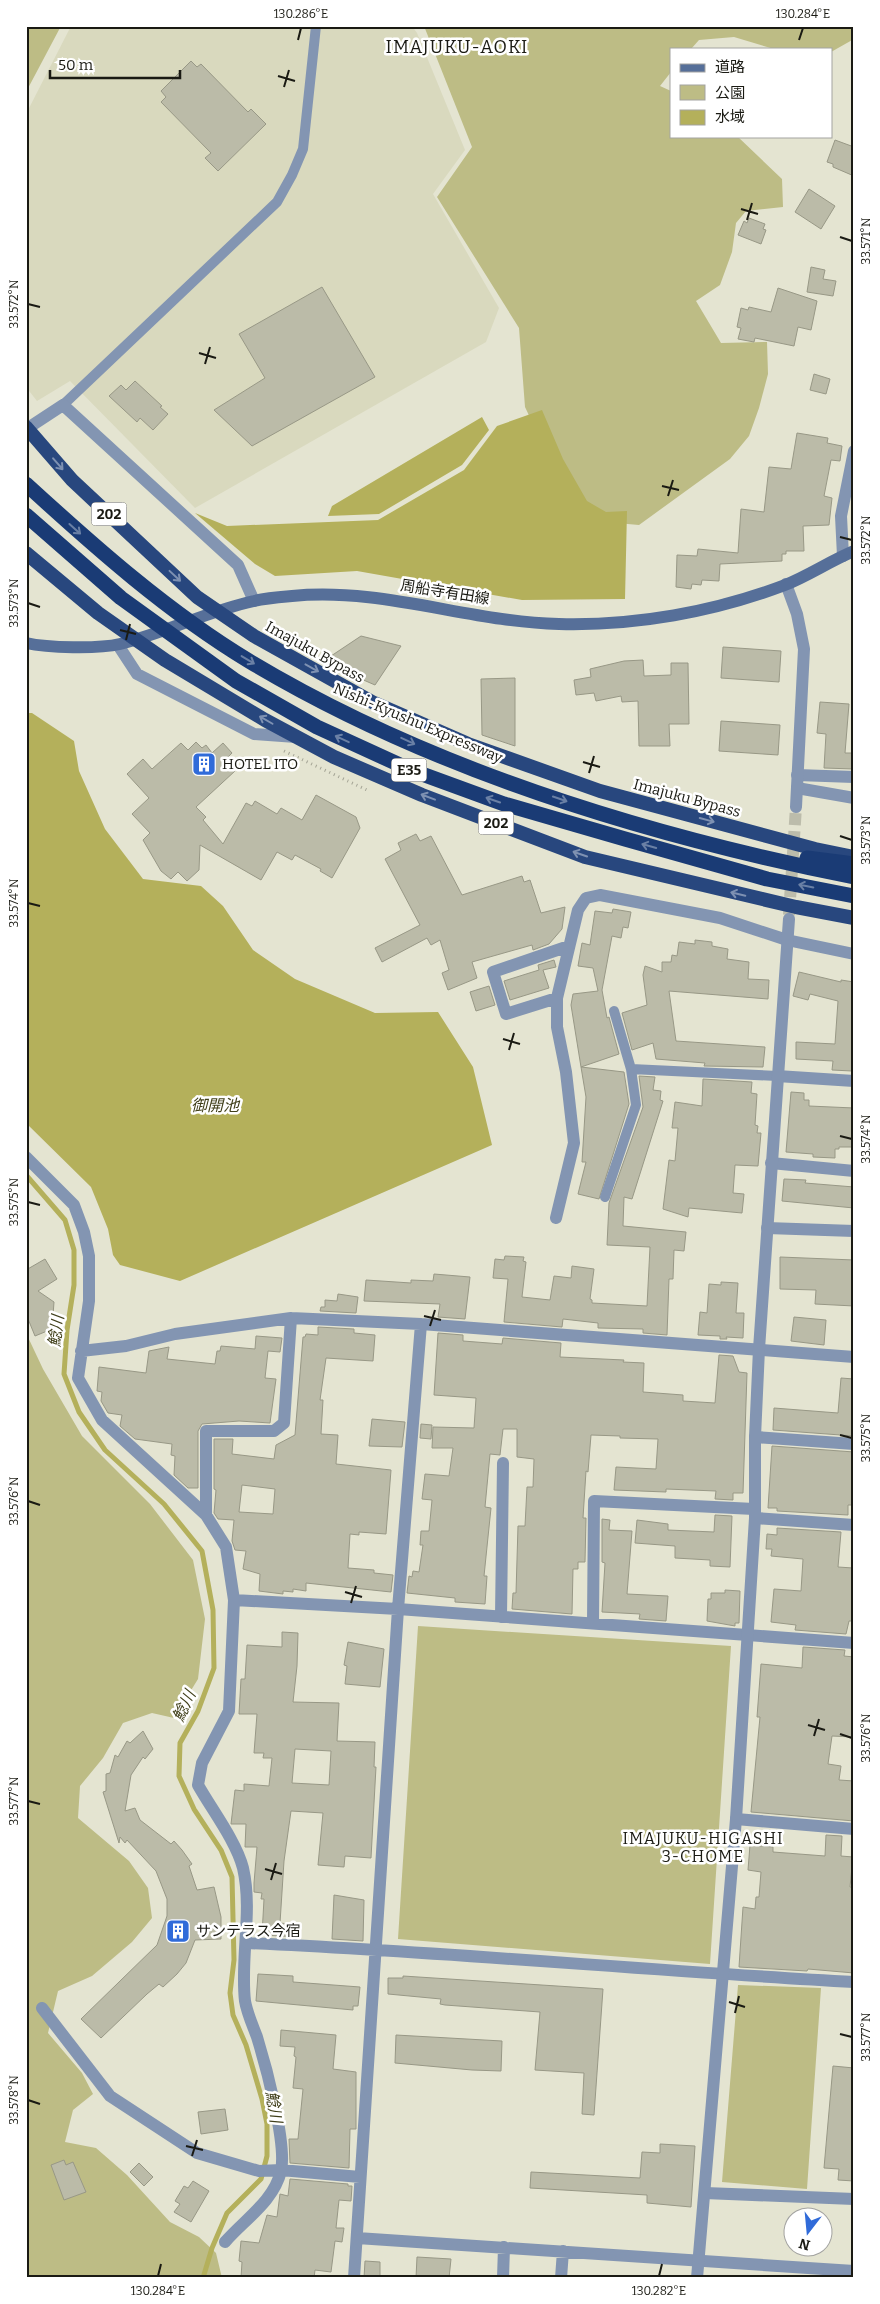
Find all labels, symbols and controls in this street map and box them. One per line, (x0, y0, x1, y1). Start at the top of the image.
text: 130.286°E (274, 7, 328, 21)
text: 130.284°E (776, 7, 830, 21)
district label: IMAJUKU-AOKI (386, 36, 528, 58)
scale bar (50, 48, 180, 80)
legend (670, 48, 832, 138)
text: 50 m (58, 56, 94, 74)
text: 道路 (715, 58, 745, 76)
text: 公園 (715, 84, 745, 102)
text: 水域 (715, 108, 745, 126)
text: 33.571°N (859, 217, 873, 264)
text: 33.572°N (7, 279, 21, 328)
one-way arrow (52, 457, 64, 470)
road number: 202 (92, 502, 126, 526)
text: 33.572°N (859, 515, 873, 564)
one-way arrow (68, 523, 81, 535)
one-way arrow (169, 570, 181, 582)
street label: 周船寺有田線 (399, 576, 491, 608)
text: 33.573°N (7, 578, 21, 628)
street label: Imajuku Bypass (262, 617, 368, 687)
one-way arrow (240, 655, 254, 665)
one-way arrow (304, 664, 318, 674)
street label: Nishi-Kyushu Expressway (331, 679, 505, 767)
one-way arrow (259, 714, 273, 724)
one-way arrow (335, 733, 350, 743)
one-way arrow (400, 737, 415, 746)
building icon: HOTEL ITO (191, 751, 217, 777)
place label: HOTEL ITO (222, 755, 298, 773)
road number: E35 (392, 758, 426, 782)
street label: Imajuku Bypass (631, 775, 743, 821)
one-way arrow (421, 792, 436, 802)
one-way arrow (485, 794, 501, 804)
one-way arrow (552, 795, 567, 804)
road number: 202 (478, 811, 514, 834)
text: 33.573°N (859, 815, 873, 865)
one-way arrow (699, 816, 715, 825)
one-way arrow (641, 840, 657, 850)
one-way arrow (573, 849, 588, 858)
text: 33.574°N (7, 878, 21, 927)
one-way arrow (798, 881, 814, 891)
one-way arrow (730, 889, 746, 898)
water label: 御開池 (191, 1096, 241, 1115)
text: 33.574°N (859, 1114, 873, 1163)
text: 33.575°N (7, 1177, 21, 1226)
water label: 鯰川 (45, 1312, 68, 1348)
text: 33.575°N (859, 1413, 873, 1462)
text: 33.576°N (7, 1476, 21, 1526)
water label: 鯰川 (169, 1686, 200, 1725)
text: 33.576°N (859, 1713, 873, 1763)
text: 33.577°N (7, 1776, 21, 1825)
district label: IMAJUKU-HIGASHI 3-CHOME (622, 1829, 784, 1866)
building icon: サンテラス今宿 (165, 1918, 191, 1944)
place label: サンテラス今宿 (196, 1922, 301, 1940)
text: 33.577°N (859, 2012, 873, 2061)
text: 33.578°N (7, 2075, 21, 2125)
water label: 鯰川 (262, 2090, 286, 2126)
north arrow (782, 2206, 832, 2256)
text: N (797, 2234, 812, 2254)
text: 130.284°E (131, 2284, 185, 2298)
text: 130.282°E (632, 2284, 686, 2298)

